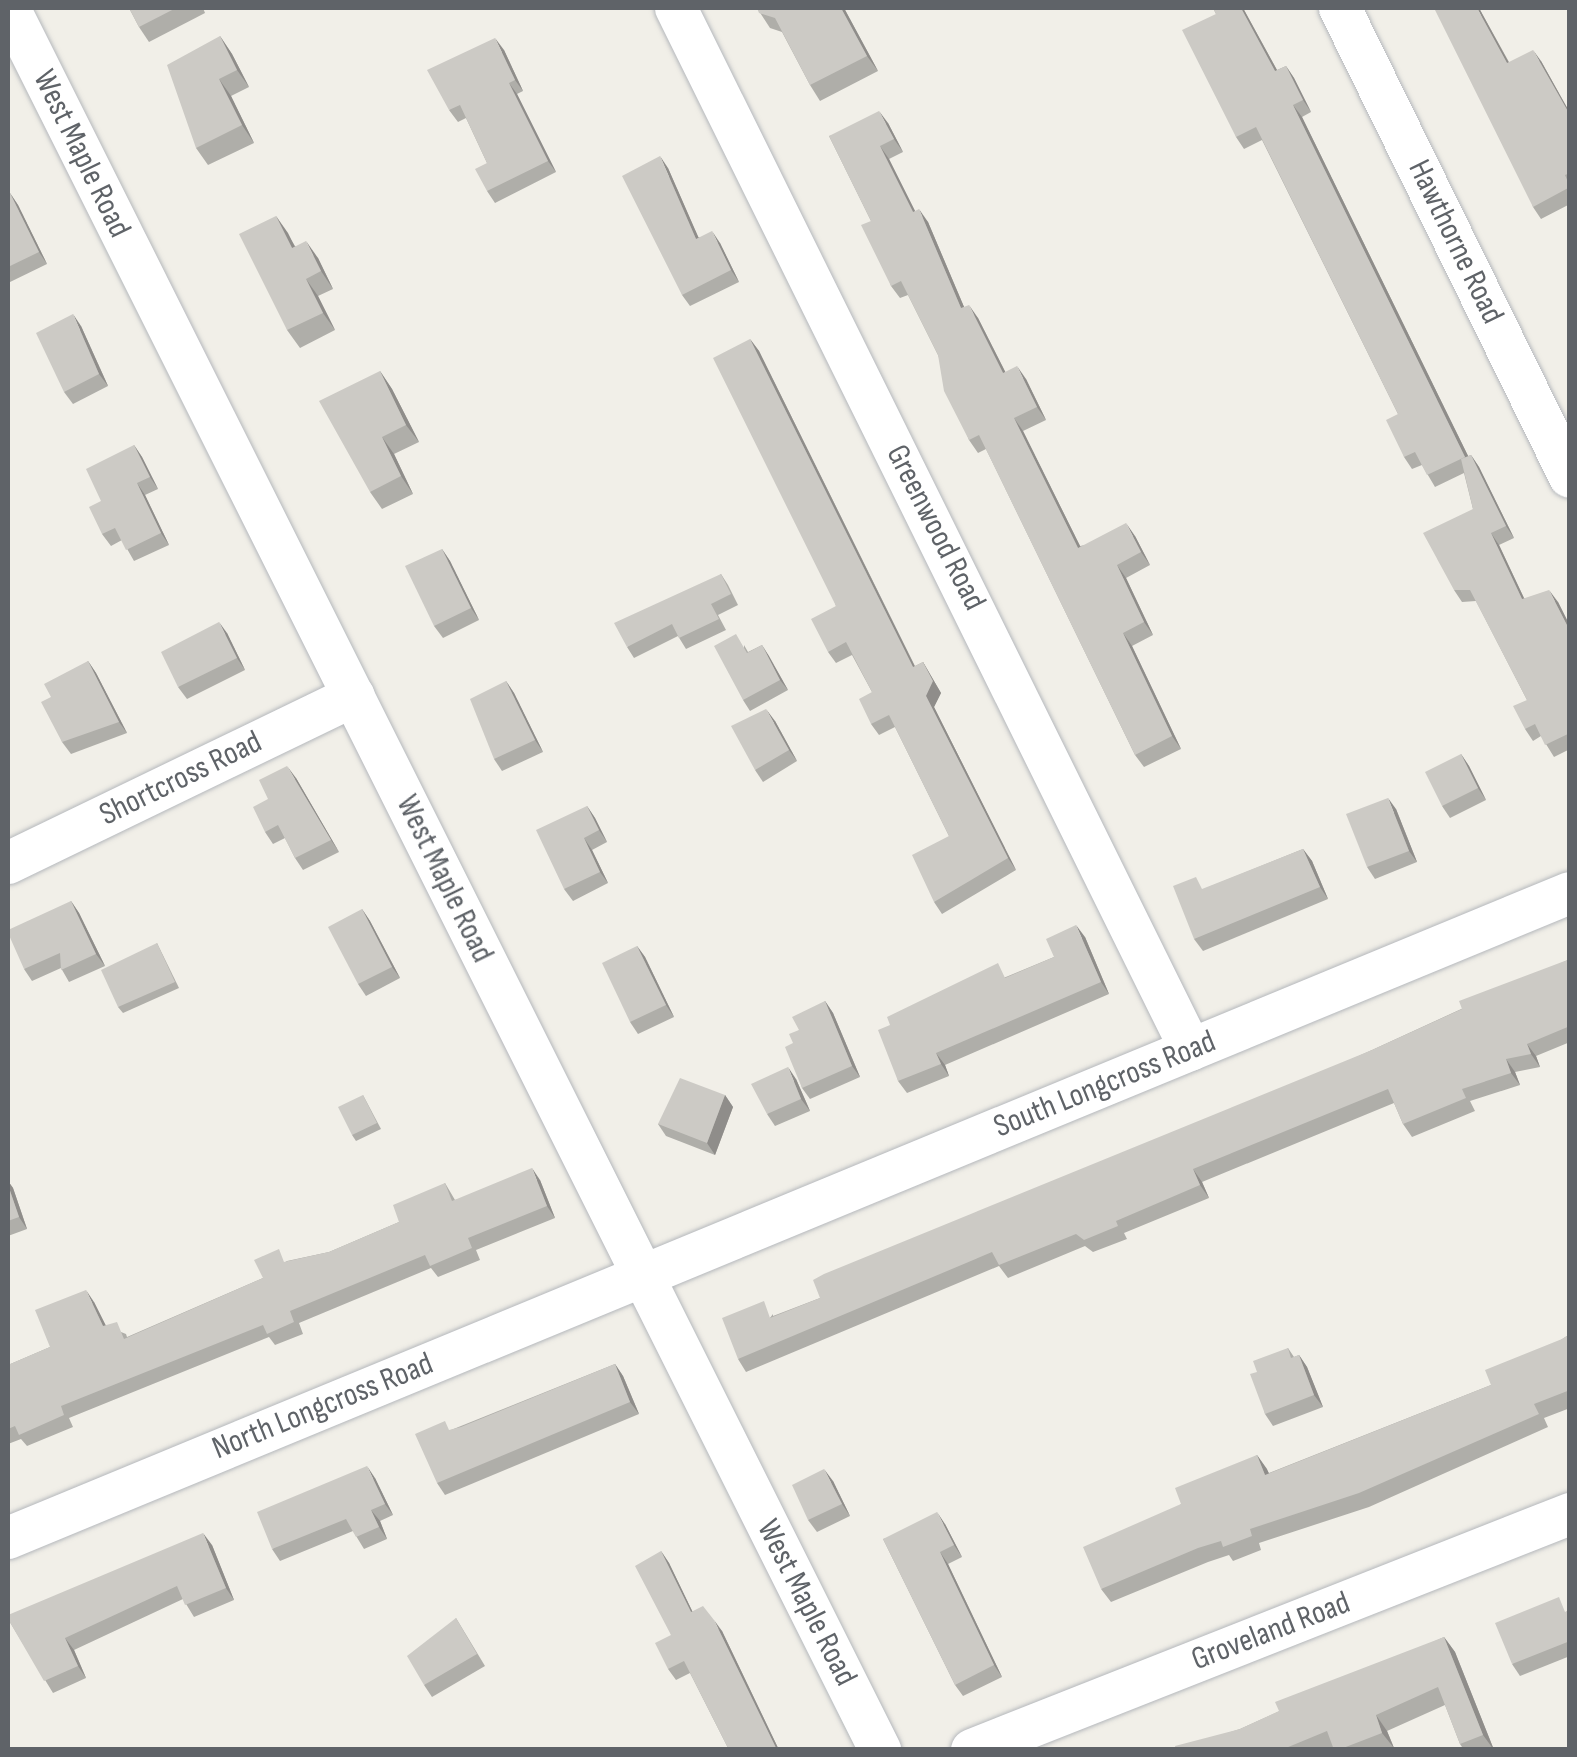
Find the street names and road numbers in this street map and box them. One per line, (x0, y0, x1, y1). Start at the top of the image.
street label: West Maple Road (24, 64, 138, 244)
street label: Hawthorne Road (1399, 154, 1511, 330)
street label: Greenwood Road (877, 439, 993, 617)
street label: Shortcross Road (94, 723, 268, 835)
street label: West Maple Road (387, 789, 501, 969)
street label: South Longcross Road (989, 1023, 1221, 1147)
street label: North Longcross Road (207, 1345, 439, 1469)
street label: West Maple Road (748, 1514, 864, 1692)
street label: Groveland Road (1186, 1584, 1356, 1680)

